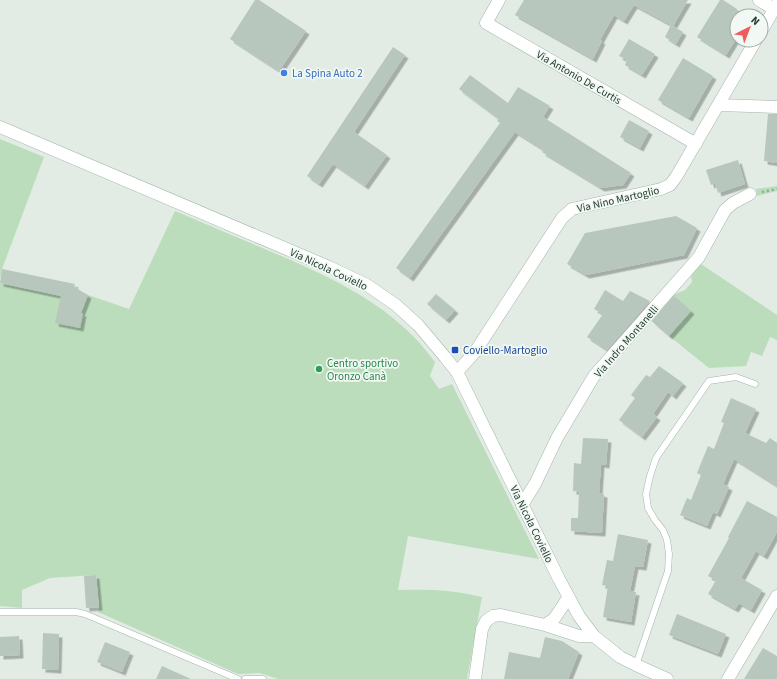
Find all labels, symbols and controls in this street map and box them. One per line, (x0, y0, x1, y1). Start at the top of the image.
north arrow (729, 8, 769, 48)
text: N (748, 13, 763, 29)
street label: Via Antonio De Curtis (533, 47, 624, 108)
place label: La Spina Auto 2 (292, 66, 363, 81)
marker: La Spina Auto 2 (279, 68, 289, 78)
street label: Via Nino Martoglio (575, 183, 661, 216)
street label: Via Nicola Coviello (287, 245, 370, 294)
street label: Via Indro Montanelli (591, 302, 662, 381)
place label: Coviello-Martoglio (463, 343, 548, 358)
marker: Coviello-Martoglio (450, 345, 460, 355)
place label: Centro sportivo Oronzo Canà (327, 356, 398, 384)
marker: Centro sportivo Oronzo Canà (314, 364, 324, 374)
street label: Via Nicola Coviello (506, 483, 557, 565)

